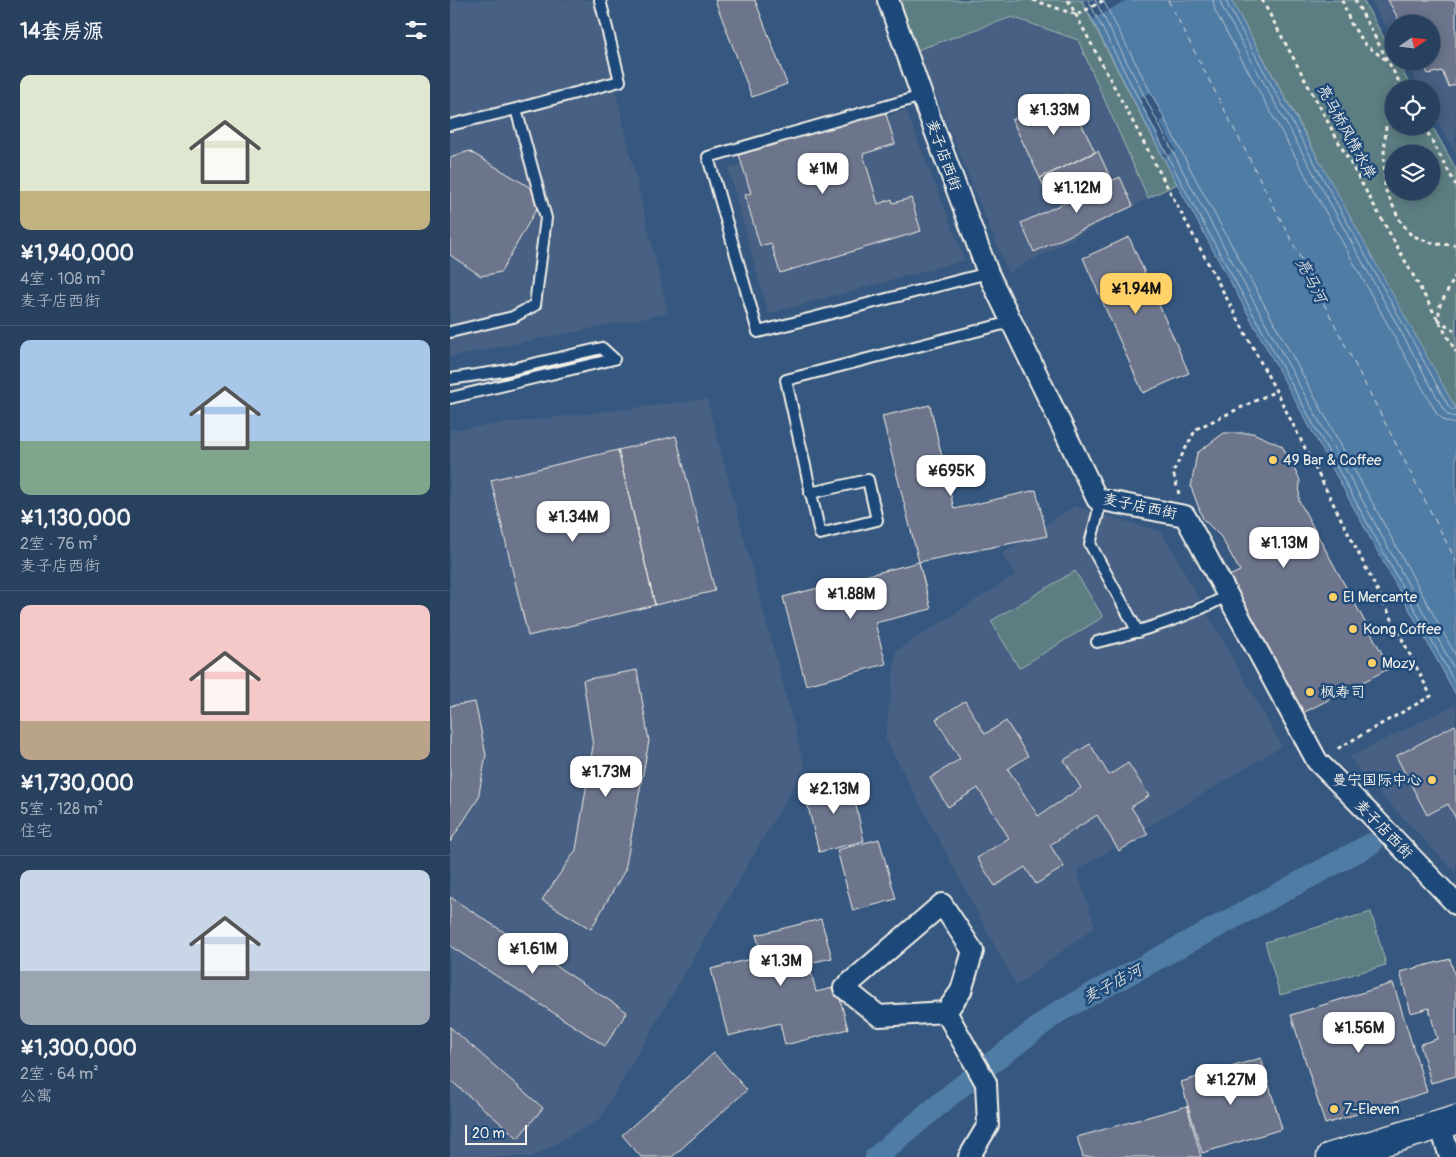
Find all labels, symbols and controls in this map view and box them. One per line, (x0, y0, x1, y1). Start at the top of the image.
north arrow (1385, 15, 1440, 70)
map controls (1385, 15, 1440, 200)
icon: filters (402, 16, 430, 44)
text: 14套房源 (20, 18, 103, 45)
button: locate (1385, 80, 1440, 135)
street label: 亮马桥风情水岸 (1313, 82, 1380, 183)
pin: ¥1.33M (1013, 94, 1095, 136)
text: ¥1.33M (1029, 100, 1079, 120)
icon: home (180, 107, 270, 197)
street label: 麦子店西街 (922, 117, 965, 194)
button: layers (1385, 145, 1440, 200)
pin: ¥1M (799, 152, 847, 195)
text: ¥1M (809, 159, 837, 179)
pin: ¥1.12M (1036, 172, 1118, 214)
text: ¥1.12M (1053, 178, 1101, 198)
text: ¥1,940,000 (20, 240, 134, 267)
water label: 亮马河 (1291, 255, 1332, 309)
text: 4室 · 108 m² (20, 269, 106, 289)
pin: ¥1.94M (1095, 272, 1177, 315)
text: ¥1.94M (1111, 279, 1161, 299)
text: 麦子店西街 (20, 291, 100, 311)
icon: home (180, 373, 270, 463)
place label: 49 Bar & Coffee (1283, 451, 1382, 470)
pin: ¥695K (916, 454, 986, 497)
marker: 49 Bar & Coffee (1267, 454, 1279, 466)
text: ¥695K (928, 461, 974, 481)
street label: 麦子店西街 (1101, 489, 1179, 524)
pin: ¥1.34M (532, 500, 614, 543)
text: ¥1,130,000 (20, 505, 131, 532)
text: ¥1.34M (548, 507, 598, 527)
pin: ¥1.13M (1243, 526, 1325, 569)
text: ¥1.13M (1260, 533, 1308, 553)
text: 2室 · 76 m² (20, 534, 98, 554)
text: 麦子店西街 (20, 556, 100, 576)
pin: ¥1.88M (810, 578, 892, 620)
text: ¥1.88M (827, 584, 875, 604)
place label: El Mercante (1343, 588, 1418, 607)
marker: El Mercante (1327, 591, 1339, 603)
place label: Kong Coffee (1363, 620, 1442, 639)
marker: Kong Coffee (1347, 623, 1359, 635)
icon: home (180, 638, 270, 728)
place label: Mozy (1382, 654, 1416, 673)
marker: Mozy (1366, 657, 1378, 669)
place label: 枫寿司 (1320, 683, 1365, 702)
marker: 枫寿司 (1304, 686, 1316, 698)
pin: ¥1.73M (565, 756, 647, 798)
text: ¥1.73M (581, 762, 631, 782)
text: ¥1,730,000 (20, 770, 134, 797)
place label: 曼宁国际中心 (1332, 771, 1422, 790)
pin: ¥2.13M (793, 772, 875, 815)
marker: 曼宁国际中心 (1426, 774, 1438, 786)
text: ¥2.13M (809, 779, 859, 799)
street label: 麦子店西街 (1351, 796, 1417, 863)
text: 5室 · 128 m² (20, 799, 103, 819)
text: 住宅 (20, 821, 52, 841)
icon: home (180, 903, 270, 993)
pin: ¥1.61M (492, 932, 574, 975)
text: ¥1.61M (509, 939, 557, 959)
pin: ¥1.3M (746, 944, 816, 987)
text: ¥1.3M (760, 951, 802, 971)
water label: 麦子店河 (1080, 959, 1148, 1008)
pin: ¥1.56M (1318, 1012, 1400, 1054)
text: ¥1.56M (1334, 1018, 1384, 1038)
text: ¥1,300,000 (20, 1035, 137, 1062)
text: 2室 · 64 m² (20, 1064, 99, 1084)
pin: ¥1.27M (1190, 1064, 1272, 1106)
text: ¥1.27M (1206, 1070, 1256, 1090)
text: 公寓 (20, 1086, 52, 1106)
place label: 7-Eleven (1344, 1100, 1399, 1119)
marker: 7-Eleven (1328, 1103, 1340, 1115)
scale bar (465, 1122, 528, 1145)
text: 20 m (472, 1125, 505, 1142)

